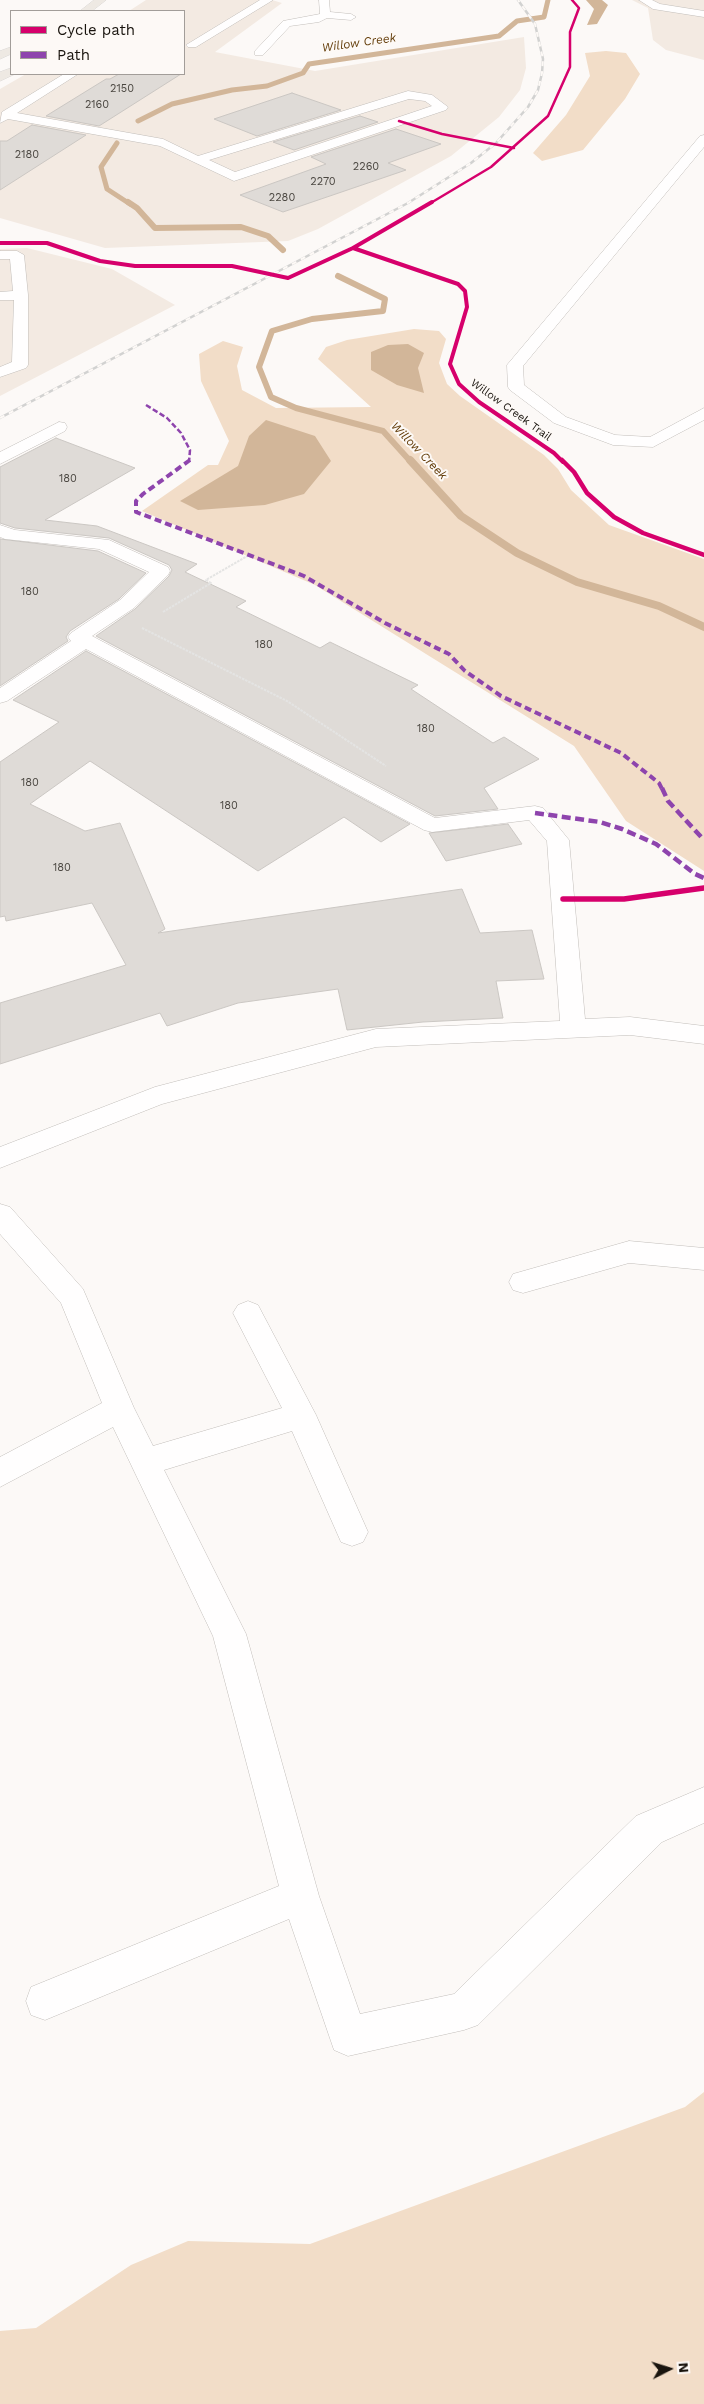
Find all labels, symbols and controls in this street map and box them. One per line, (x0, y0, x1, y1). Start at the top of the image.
legend (10, 10, 185, 75)
text: Cycle path (57, 21, 135, 39)
water label: Willow Creek (321, 31, 397, 55)
text: Path (57, 46, 90, 64)
house number: 2150 (110, 82, 134, 96)
house number: 2160 (85, 98, 109, 112)
house number: 2180 (15, 148, 39, 162)
house number: 2260 (353, 160, 379, 174)
house number: 2270 (310, 175, 336, 189)
house number: 2280 (269, 191, 295, 205)
street label: Willow Creek Trail (468, 376, 554, 444)
water label: Willow Creek (388, 419, 450, 483)
house number: 180 (59, 472, 77, 486)
house number: 180 (21, 585, 39, 599)
house number: 180 (255, 638, 273, 652)
house number: 180 (417, 722, 435, 736)
house number: 180 (21, 776, 39, 790)
house number: 180 (220, 799, 238, 813)
house number: 180 (53, 861, 71, 875)
north arrow (644, 2344, 694, 2394)
text: N (676, 2362, 692, 2374)

